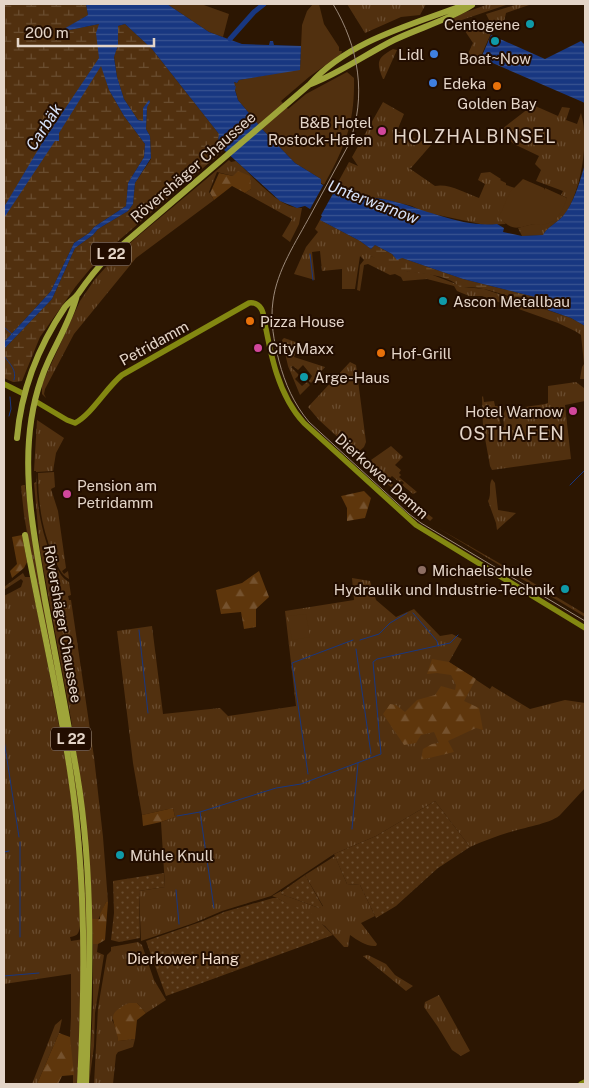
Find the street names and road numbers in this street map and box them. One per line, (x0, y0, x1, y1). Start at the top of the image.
street label: Rövershäger Chaussee (127, 108, 259, 226)
road number: L 22 (91, 242, 131, 266)
street label: Petridamm (117, 317, 191, 369)
street label: Dierkower Damm (332, 430, 432, 522)
street label: Rövershäger Chaussee (41, 544, 85, 704)
road number: L 22 (51, 728, 91, 751)

